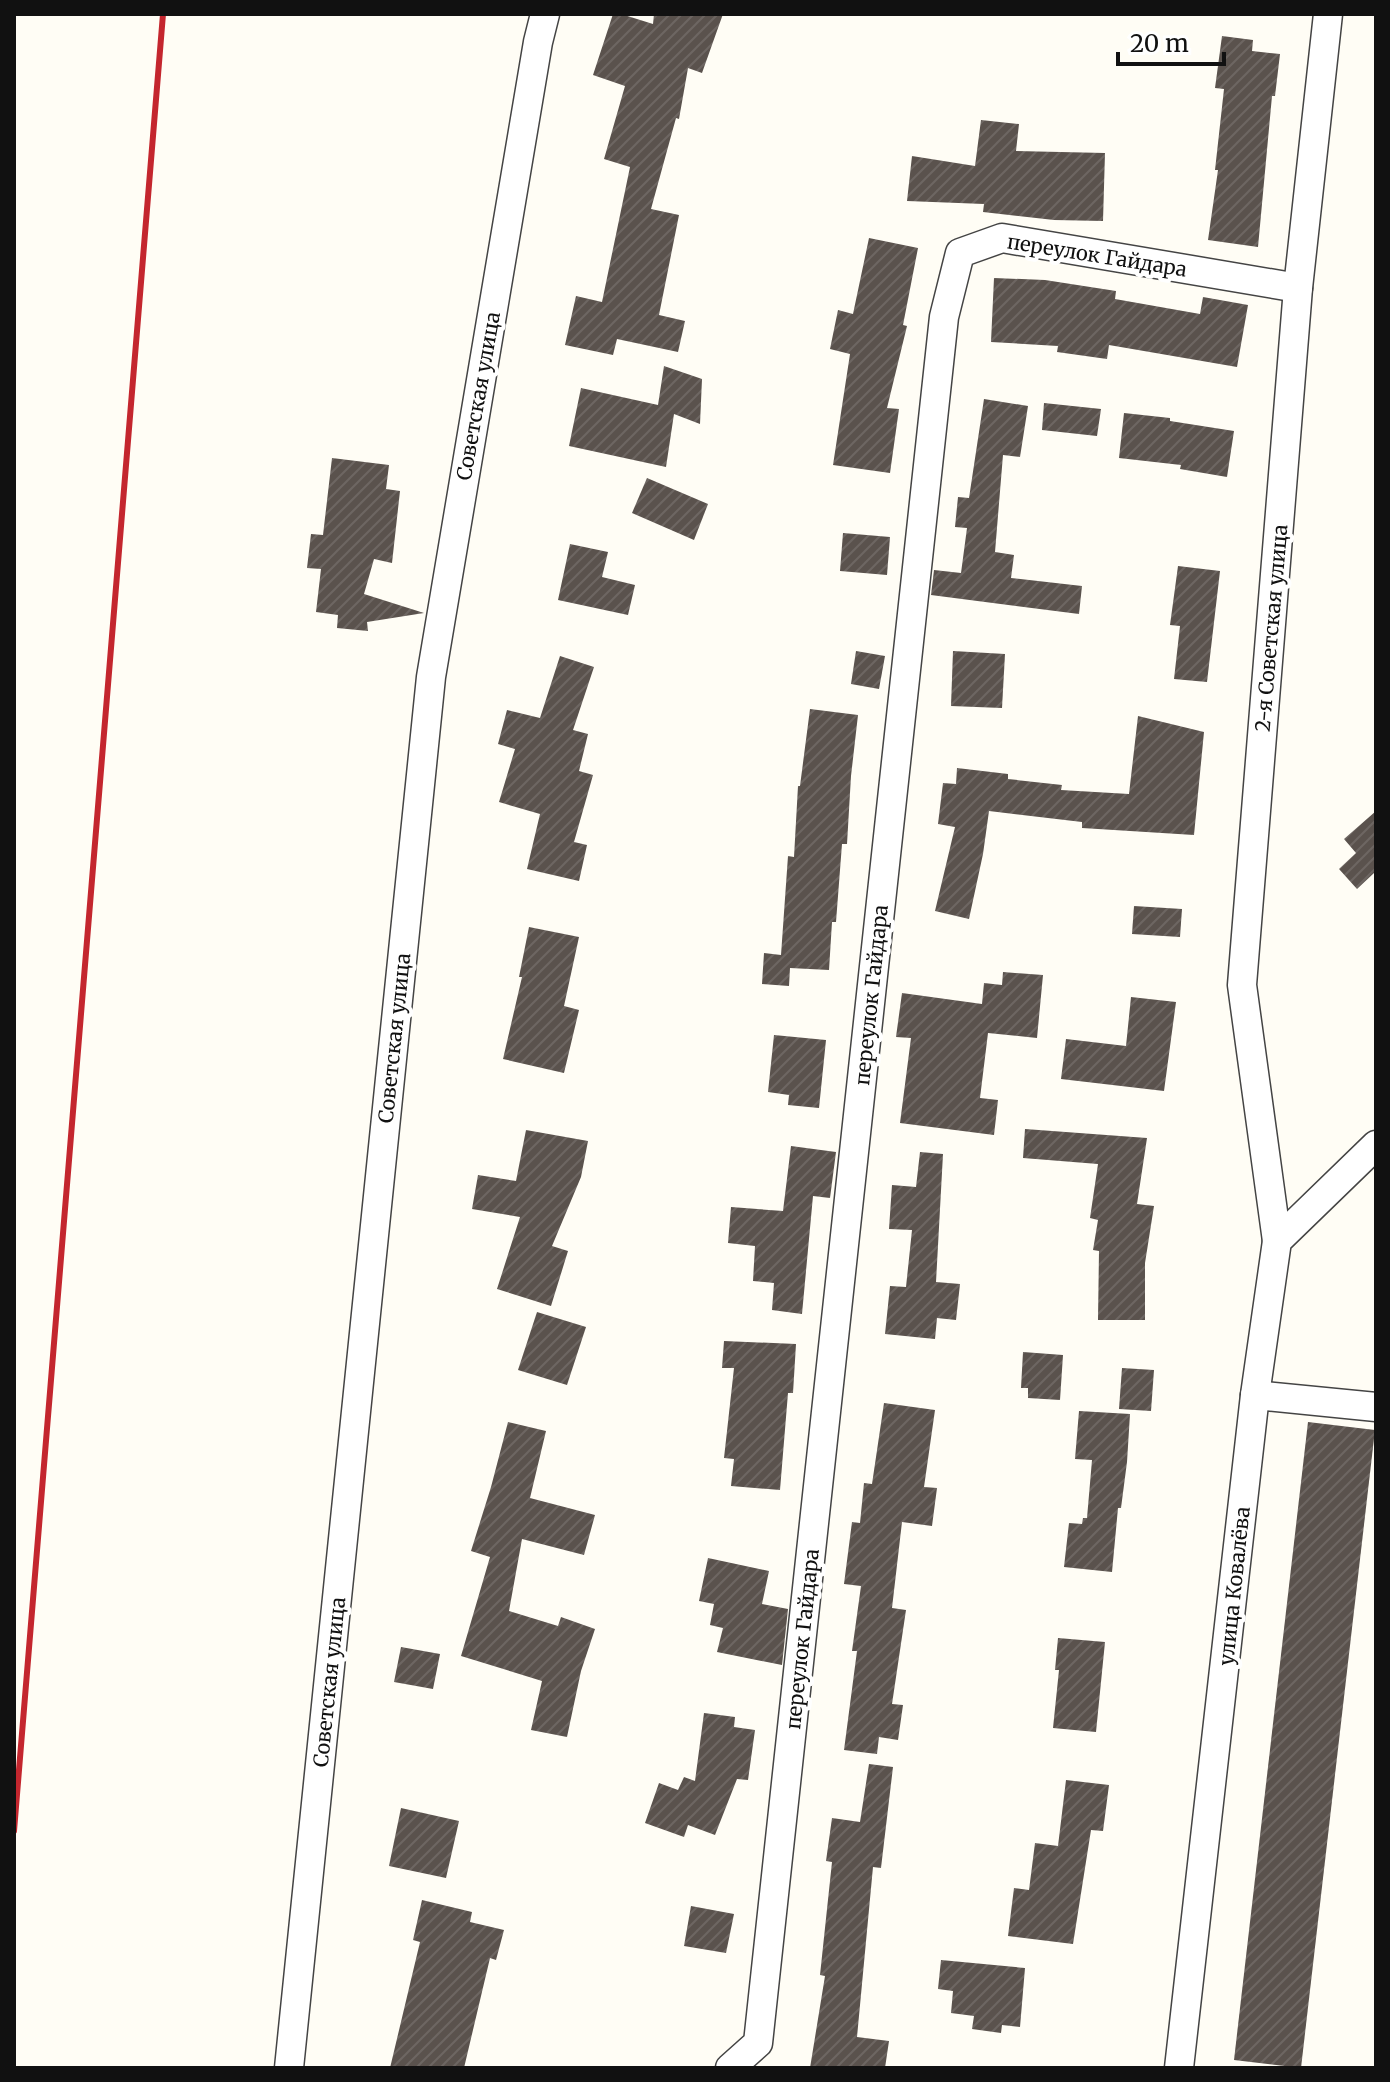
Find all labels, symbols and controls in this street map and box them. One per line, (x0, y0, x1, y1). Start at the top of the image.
scale bar (1118, 16, 1224, 66)
text: 20 m (1130, 28, 1189, 59)
street label: переулок Гайдара (1005, 228, 1189, 282)
street label: Советская улица (451, 309, 505, 482)
street label: 2-я Советская улица (1249, 523, 1293, 733)
street label: переулок Гайдара (849, 903, 893, 1087)
street label: Советская улица (373, 952, 415, 1124)
street label: улица Ковалёва (1213, 1505, 1255, 1667)
street label: переулок Гайдара (780, 1547, 824, 1731)
street label: Советская улица (308, 1596, 350, 1768)

